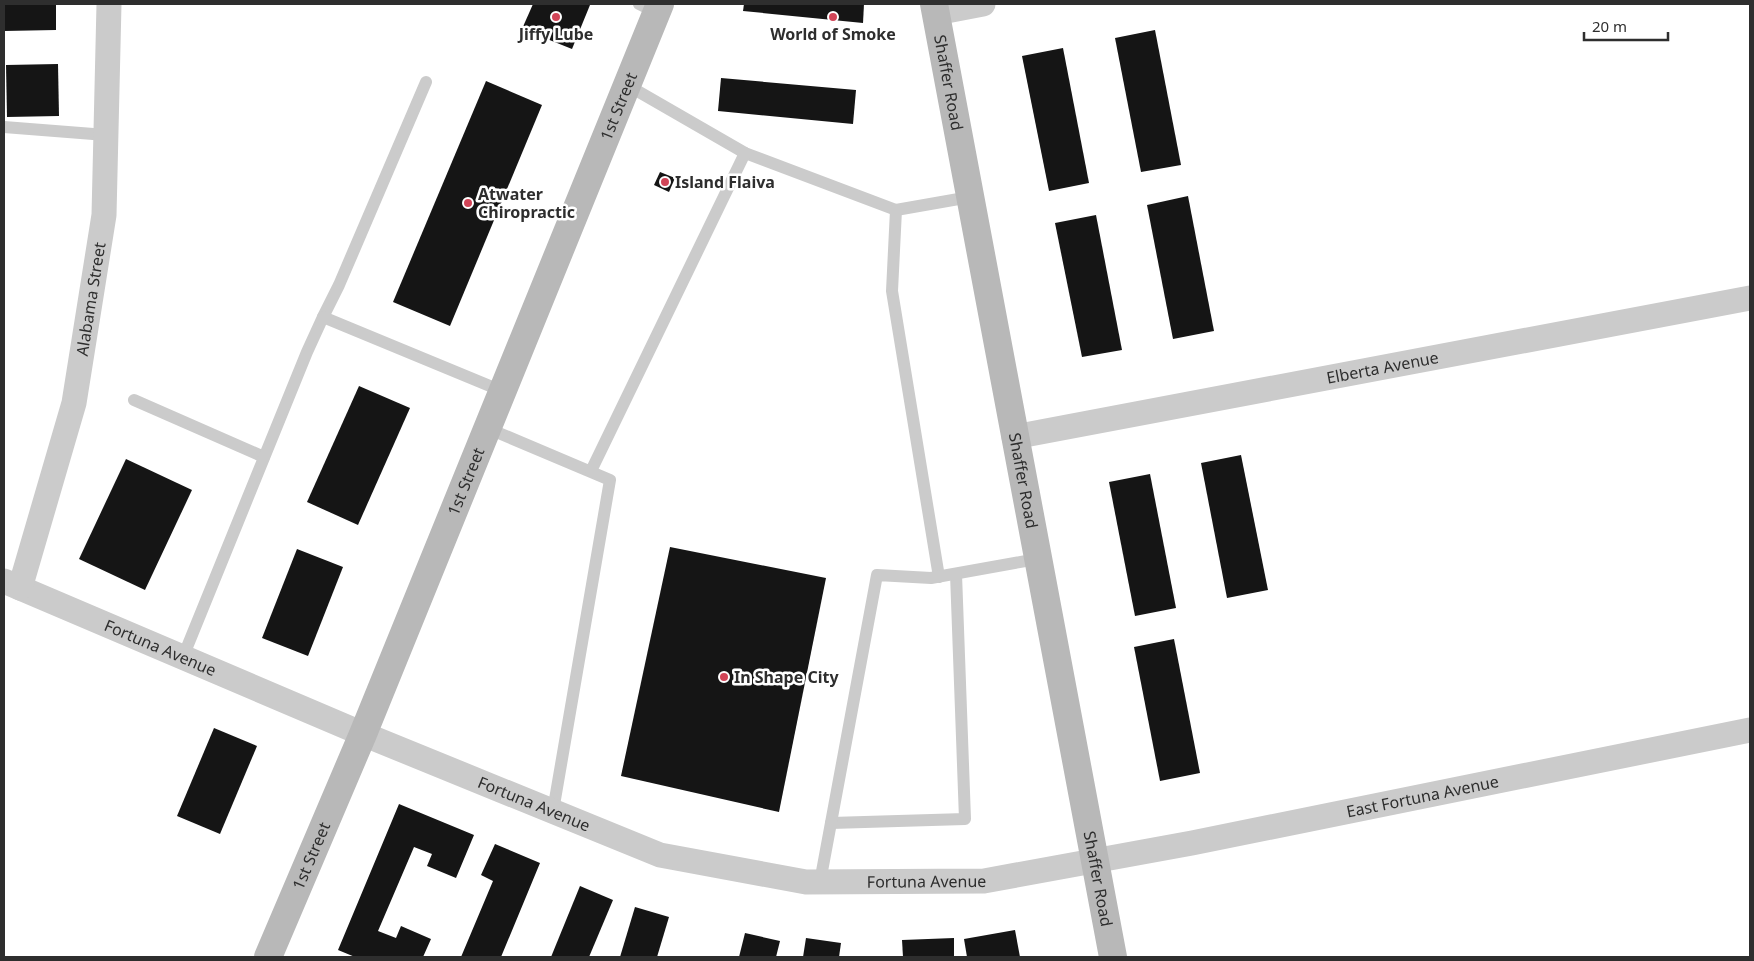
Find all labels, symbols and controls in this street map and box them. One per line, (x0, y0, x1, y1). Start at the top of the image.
scale bar (1584, 10, 1668, 42)
marker: Jiffy Lube (550, 11, 562, 23)
marker: World of Smoke (827, 11, 839, 23)
text: 20 m (1592, 16, 1627, 36)
place label: Jiffy Lube (517, 23, 593, 45)
place label: World of Smoke (770, 23, 896, 45)
street label: Shaffer Road (929, 33, 969, 132)
street label: 1st Street (595, 69, 642, 144)
place label: Island Flaiva (675, 171, 775, 193)
marker: Island Flaiva (659, 176, 671, 188)
place label: Atwater Chiropractic (478, 183, 575, 223)
marker: Atwater Chiropractic (462, 197, 474, 209)
street label: Alabama Street (71, 240, 111, 358)
street label: Elberta Avenue (1325, 346, 1440, 389)
street label: Shaffer Road (1004, 431, 1043, 530)
street label: 1st Street (442, 444, 489, 519)
street label: Fortuna Avenue (101, 614, 220, 681)
place label: In Shape City (734, 666, 839, 688)
marker: In Shape City (718, 671, 730, 683)
street label: East Fortuna Avenue (1344, 770, 1501, 823)
street label: Fortuna Avenue (475, 771, 594, 836)
street label: 1st Street (287, 818, 335, 893)
street label: Shaffer Road (1079, 829, 1118, 928)
street label: Fortuna Avenue (867, 870, 986, 893)

